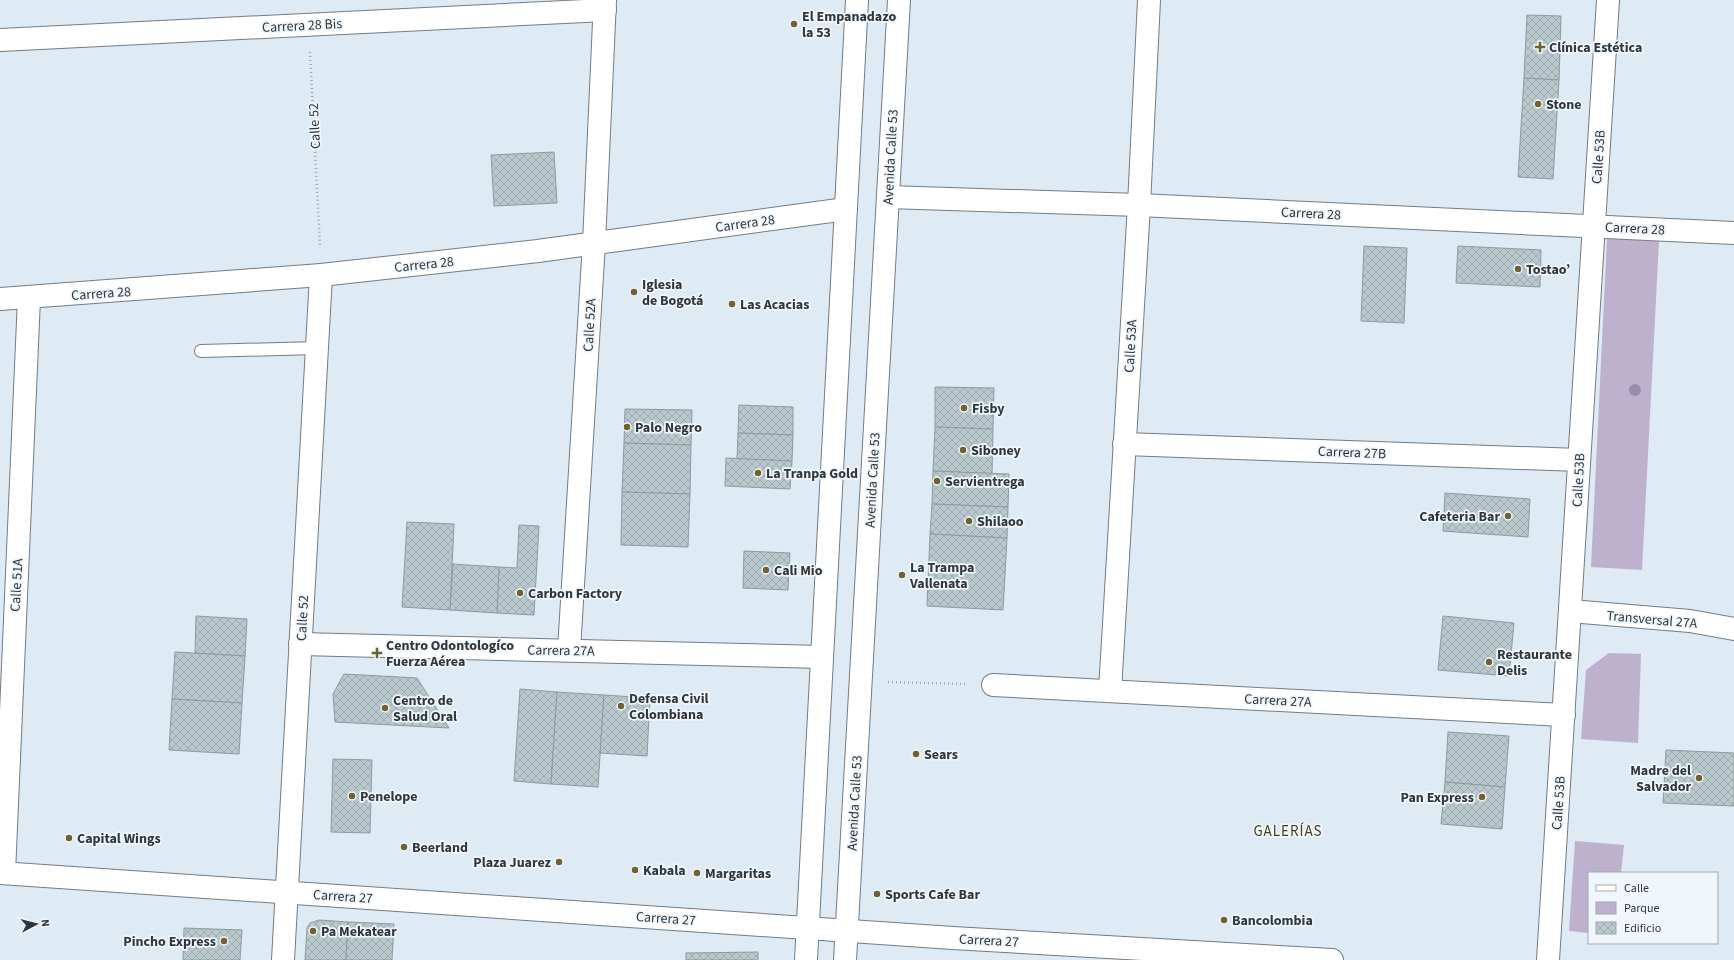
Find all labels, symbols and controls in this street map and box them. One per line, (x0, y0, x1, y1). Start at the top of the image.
place label: El Empanadazo la 53 (802, 7, 896, 43)
street label: Carrera 28 Bis (261, 14, 343, 38)
marker: El Empanadazo la 53 (789, 19, 799, 29)
place label: Clínica Estética (1549, 38, 1642, 58)
marker: Clínica Estética (1534, 41, 1546, 53)
place label: Stone (1546, 95, 1582, 115)
marker: Stone (1533, 99, 1543, 109)
street label: Calle 52 (304, 102, 326, 149)
street label: Avenida Calle 53 (879, 109, 903, 205)
street label: Calle 53B (1587, 129, 1611, 185)
street label: Carrera 28 (1281, 202, 1341, 226)
street label: Carrera 28 (714, 210, 776, 238)
street label: Carrera 28 (1605, 217, 1665, 241)
street label: Carrera 28 (393, 252, 455, 278)
place label: Tostao’ (1526, 260, 1570, 280)
marker: Tostao’ (1513, 264, 1523, 274)
place label: Iglesia de Bogotá (642, 275, 703, 311)
street label: Carrera 28 (71, 282, 132, 306)
marker: Iglesia de Bogotá (629, 287, 639, 297)
place label: Las Acacias (740, 295, 809, 315)
street label: Calle 52A (579, 297, 601, 352)
marker: Las Acacias (727, 299, 737, 309)
street label: Calle 53A (1120, 318, 1142, 373)
place label: Fisby (972, 399, 1005, 419)
marker: Fisby (959, 403, 969, 413)
place label: Palo Negro (635, 418, 702, 438)
marker: Palo Negro (622, 422, 632, 432)
street label: Avenida Calle 53 (861, 432, 885, 528)
place label: Siboney (971, 441, 1022, 461)
street label: Carrera 27B (1318, 442, 1386, 464)
marker: Siboney (958, 445, 968, 455)
street label: Calle 53B (1568, 453, 1590, 508)
place label: La Tranpa Gold (766, 464, 858, 484)
marker: La Tranpa Gold (753, 468, 763, 478)
place label: Servientrega (945, 472, 1025, 492)
marker: Servientrega (932, 476, 942, 486)
place label: Cafeteria Bar (1419, 507, 1500, 527)
marker: Cafeteria Bar (1503, 511, 1513, 521)
place label: Shilaoo (977, 512, 1024, 532)
marker: Shilaoo (964, 516, 974, 526)
street label: Calle 51A (6, 557, 28, 612)
place label: La Trampa Vallenata (909, 558, 974, 594)
place label: Cali Mio (774, 561, 823, 581)
marker: Cali Mio (761, 565, 771, 575)
marker: La Trampa Vallenata (897, 570, 907, 580)
place label: Carbon Factory (528, 584, 623, 604)
marker: Carbon Factory (515, 588, 525, 598)
street label: Calle 52 (292, 595, 314, 641)
street label: Transversal 27A (1606, 606, 1699, 634)
place label: Centro Odontologíco Fuerza Aérea (386, 636, 514, 672)
street label: Carrera 27A (527, 640, 595, 662)
place label: Restaurante Delis (1497, 645, 1572, 681)
marker: Centro Odontologíco Fuerza Aérea (371, 647, 383, 659)
marker: Restaurante Delis (1484, 657, 1494, 667)
place label: Defensa Civil Colombiana (629, 689, 709, 725)
street label: Carrera 27A (1244, 689, 1313, 713)
place label: Centro de Salud Oral (393, 691, 457, 727)
marker: Defensa Civil Colombiana (616, 701, 626, 711)
marker: Centro de Salud Oral (380, 703, 390, 713)
place label: Sears (924, 745, 958, 765)
marker: Sears (911, 749, 921, 759)
street label: Avenida Calle 53 (843, 755, 867, 851)
place label: Madre del Salvador (1630, 761, 1691, 797)
marker: Madre del Salvador (1694, 773, 1704, 783)
street label: Calle 53B (1547, 775, 1571, 831)
place label: Penelope (360, 787, 418, 807)
place label: Pan Express (1401, 788, 1474, 808)
marker: Penelope (347, 791, 357, 801)
marker: Pan Express (1477, 792, 1487, 802)
district label: GALERÍAS (1253, 821, 1323, 842)
place label: Capital Wings (77, 829, 161, 849)
marker: Capital Wings (64, 833, 74, 843)
place label: Beerland (412, 838, 468, 858)
marker: Beerland (399, 842, 409, 852)
place label: Plaza Juarez (473, 853, 552, 873)
marker: Plaza Juarez (554, 857, 564, 867)
place label: Kabala (643, 861, 686, 881)
place label: Margaritas (705, 864, 771, 884)
marker: Kabala (630, 865, 640, 875)
marker: Margaritas (692, 868, 702, 878)
legend (1588, 872, 1718, 944)
text: Calle (1624, 880, 1649, 897)
street label: Carrera 27 (312, 885, 374, 909)
place label: Sports Cafe Bar (885, 885, 980, 905)
marker: Sports Cafe Bar (872, 889, 882, 899)
text: Parque (1624, 900, 1660, 917)
north arrow (16, 904, 56, 944)
street label: Carrera 27 (635, 907, 697, 931)
place label: Bancolombia (1232, 911, 1313, 931)
marker: Bancolombia (1219, 915, 1229, 925)
text: N (38, 918, 53, 927)
text: Edificio (1624, 920, 1661, 937)
place label: Pa Mekatear (321, 922, 397, 942)
marker: Pa Mekatear (308, 926, 318, 936)
street label: Carrera 27 (959, 929, 1019, 953)
place label: Pincho Express (123, 932, 216, 952)
marker: Pincho Express (219, 936, 229, 946)

